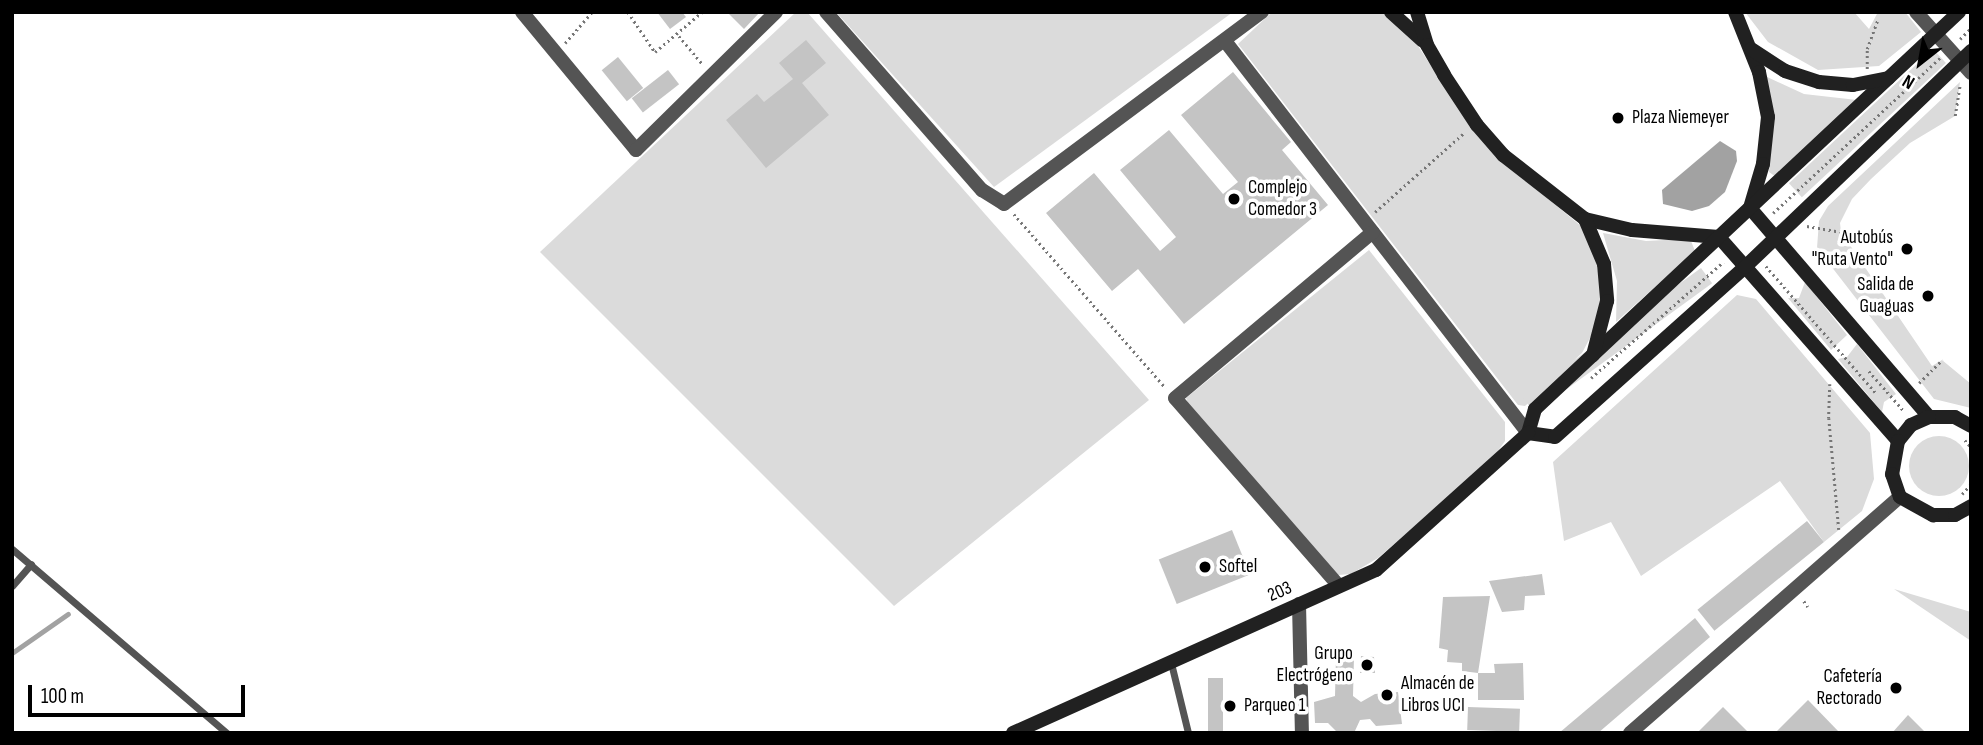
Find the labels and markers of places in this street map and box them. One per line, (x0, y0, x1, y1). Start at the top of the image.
place label: Plaza Niemeyer (1632, 107, 1729, 129)
marker: Plaza Niemeyer (1610, 110, 1626, 126)
place label: Complejo Comedor 3 (1248, 177, 1317, 221)
marker: Complejo Comedor 3 (1226, 191, 1242, 207)
place label: Autobús "Ruta Vento" (1812, 227, 1893, 271)
marker: Autobús "Ruta Vento" (1899, 241, 1915, 257)
place label: Salida de Guaguas (1857, 274, 1914, 318)
marker: Salida de Guaguas (1920, 288, 1936, 304)
place label: Softel (1219, 556, 1257, 578)
marker: Softel (1197, 559, 1213, 575)
place label: Grupo Electrógeno (1277, 643, 1353, 687)
marker: Grupo Electrógeno (1359, 657, 1375, 673)
place label: Cafetería Rectorado (1817, 666, 1882, 710)
place label: Almacén de Libros UCI (1401, 673, 1474, 717)
marker: Cafetería Rectorado (1888, 680, 1904, 696)
marker: Almacén de Libros UCI (1379, 687, 1395, 703)
place label: Parqueo 1 (1244, 695, 1305, 717)
marker: Parqueo 1 (1222, 698, 1238, 714)

